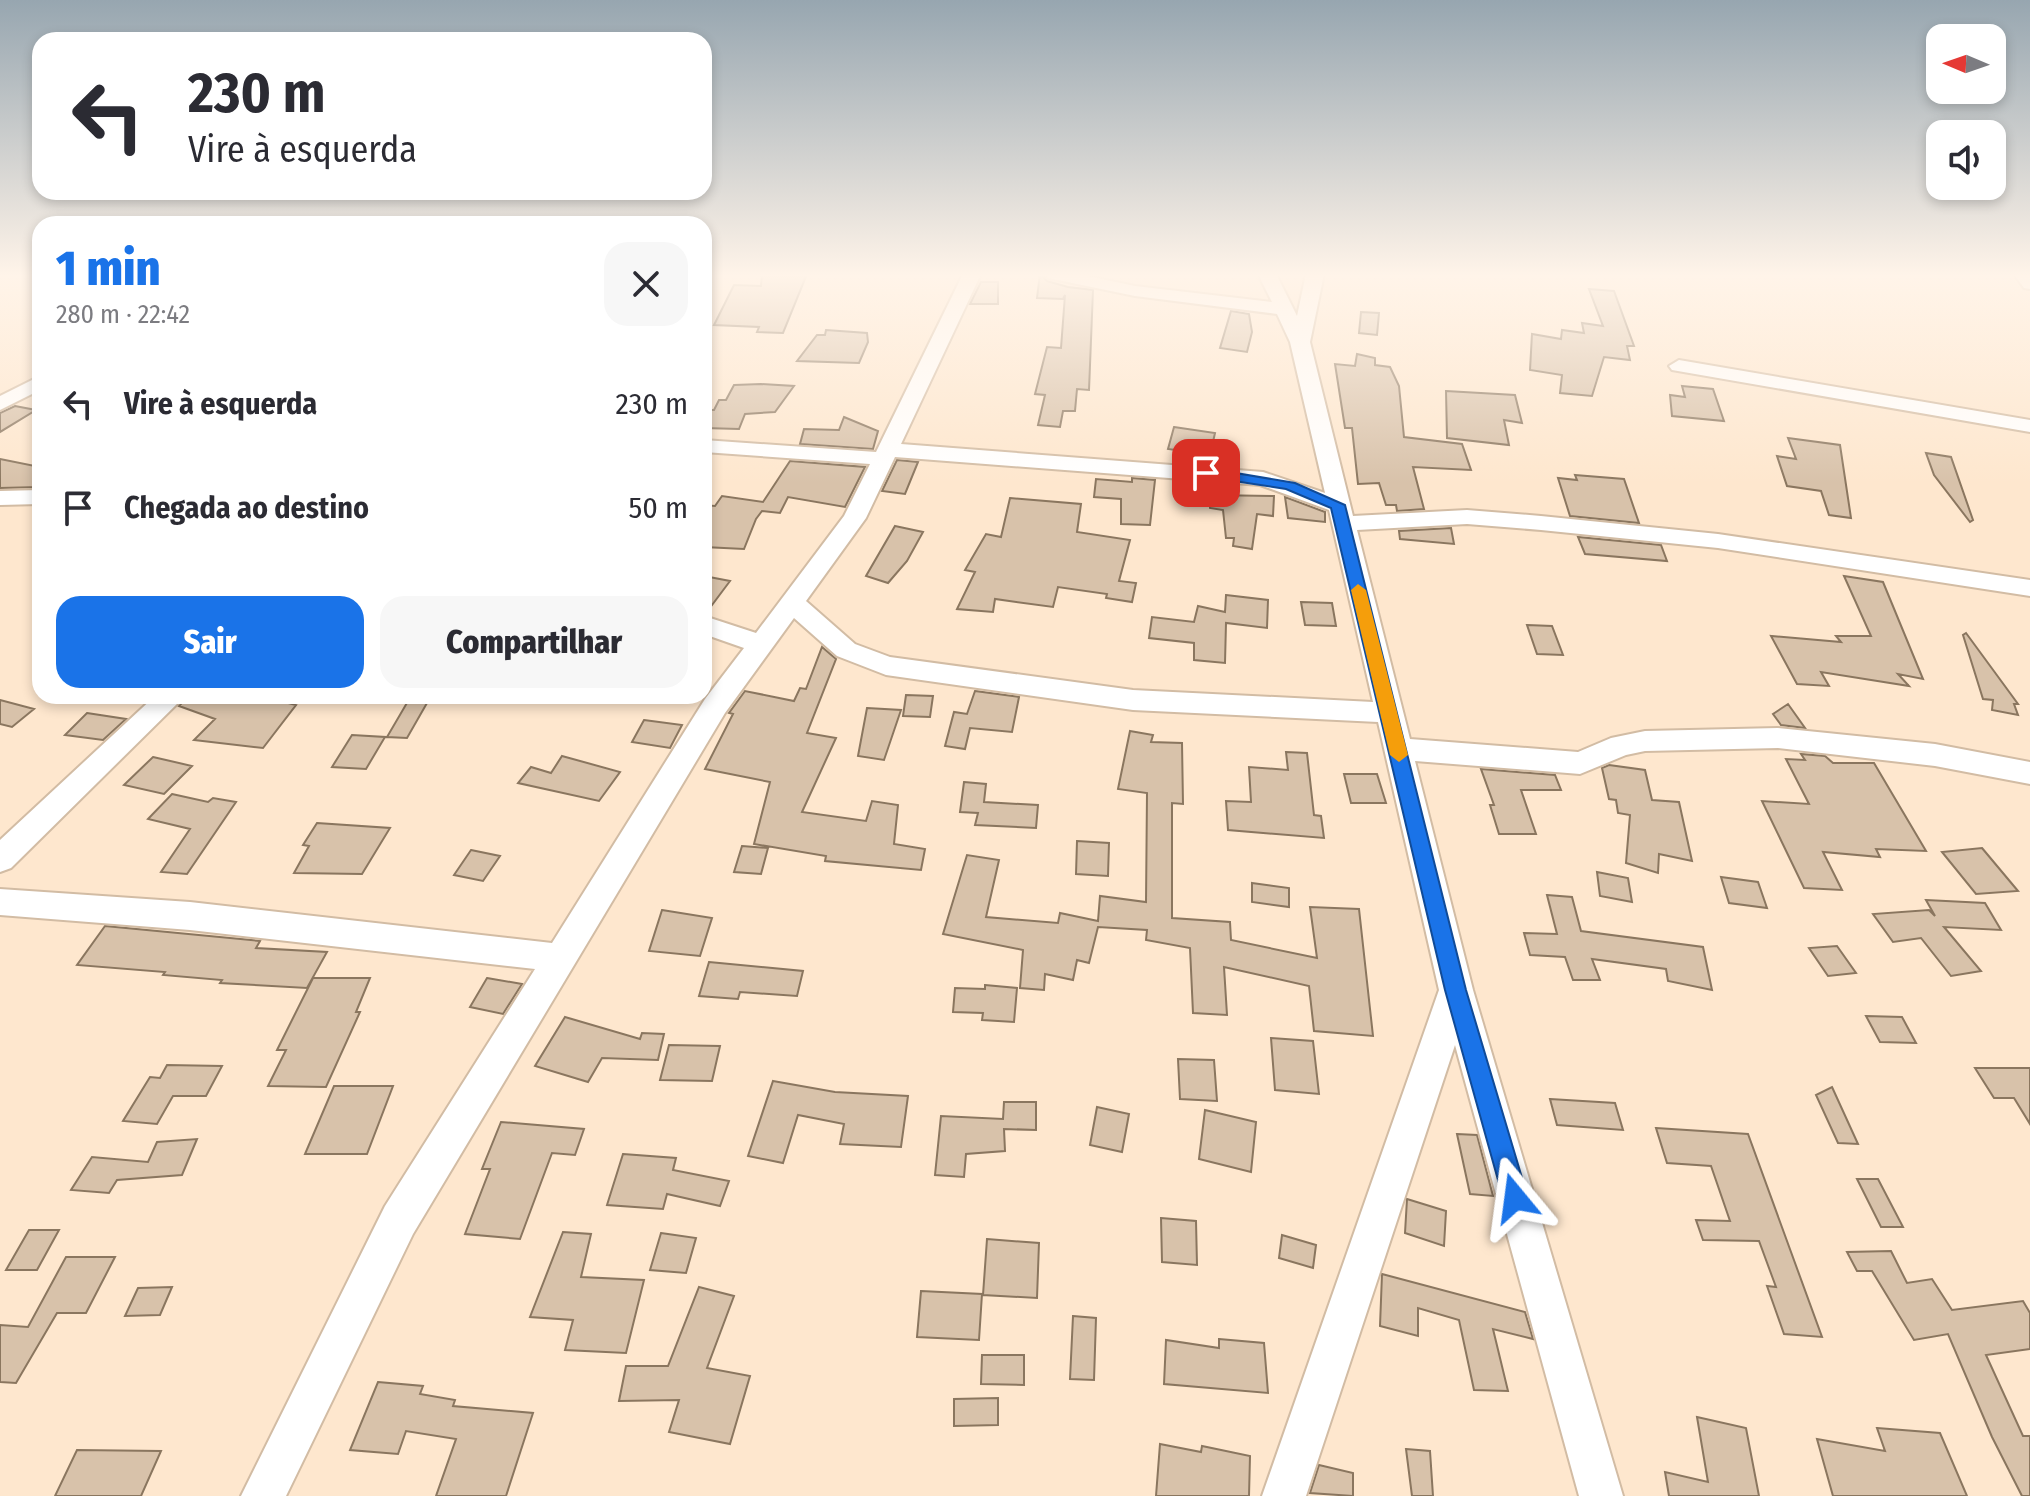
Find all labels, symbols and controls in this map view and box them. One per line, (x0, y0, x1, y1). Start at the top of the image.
north arrow (1926, 24, 2006, 104)
map controls (1926, 24, 2006, 200)
text: 230 m (188, 60, 325, 127)
icon: left (56, 64, 160, 168)
button: sound (1926, 120, 2006, 200)
text: Vire à esquerda (188, 128, 417, 172)
text: 1 min (56, 240, 160, 298)
button: close (604, 242, 688, 326)
text: 280 m · 22:42 (56, 299, 190, 330)
icon: left (56, 382, 100, 426)
text: Vire à esquerda (124, 386, 317, 422)
text: 230 m (616, 386, 688, 422)
pin (1172, 439, 1240, 507)
icon: arrive (1184, 451, 1228, 495)
icon: arrive (56, 486, 100, 530)
text: Chegada ao destino (124, 490, 369, 526)
text: 50 m (628, 490, 688, 526)
button: Sair (56, 596, 364, 688)
button: Compartilhar (380, 596, 688, 688)
position arrow (1473, 1156, 1557, 1240)

